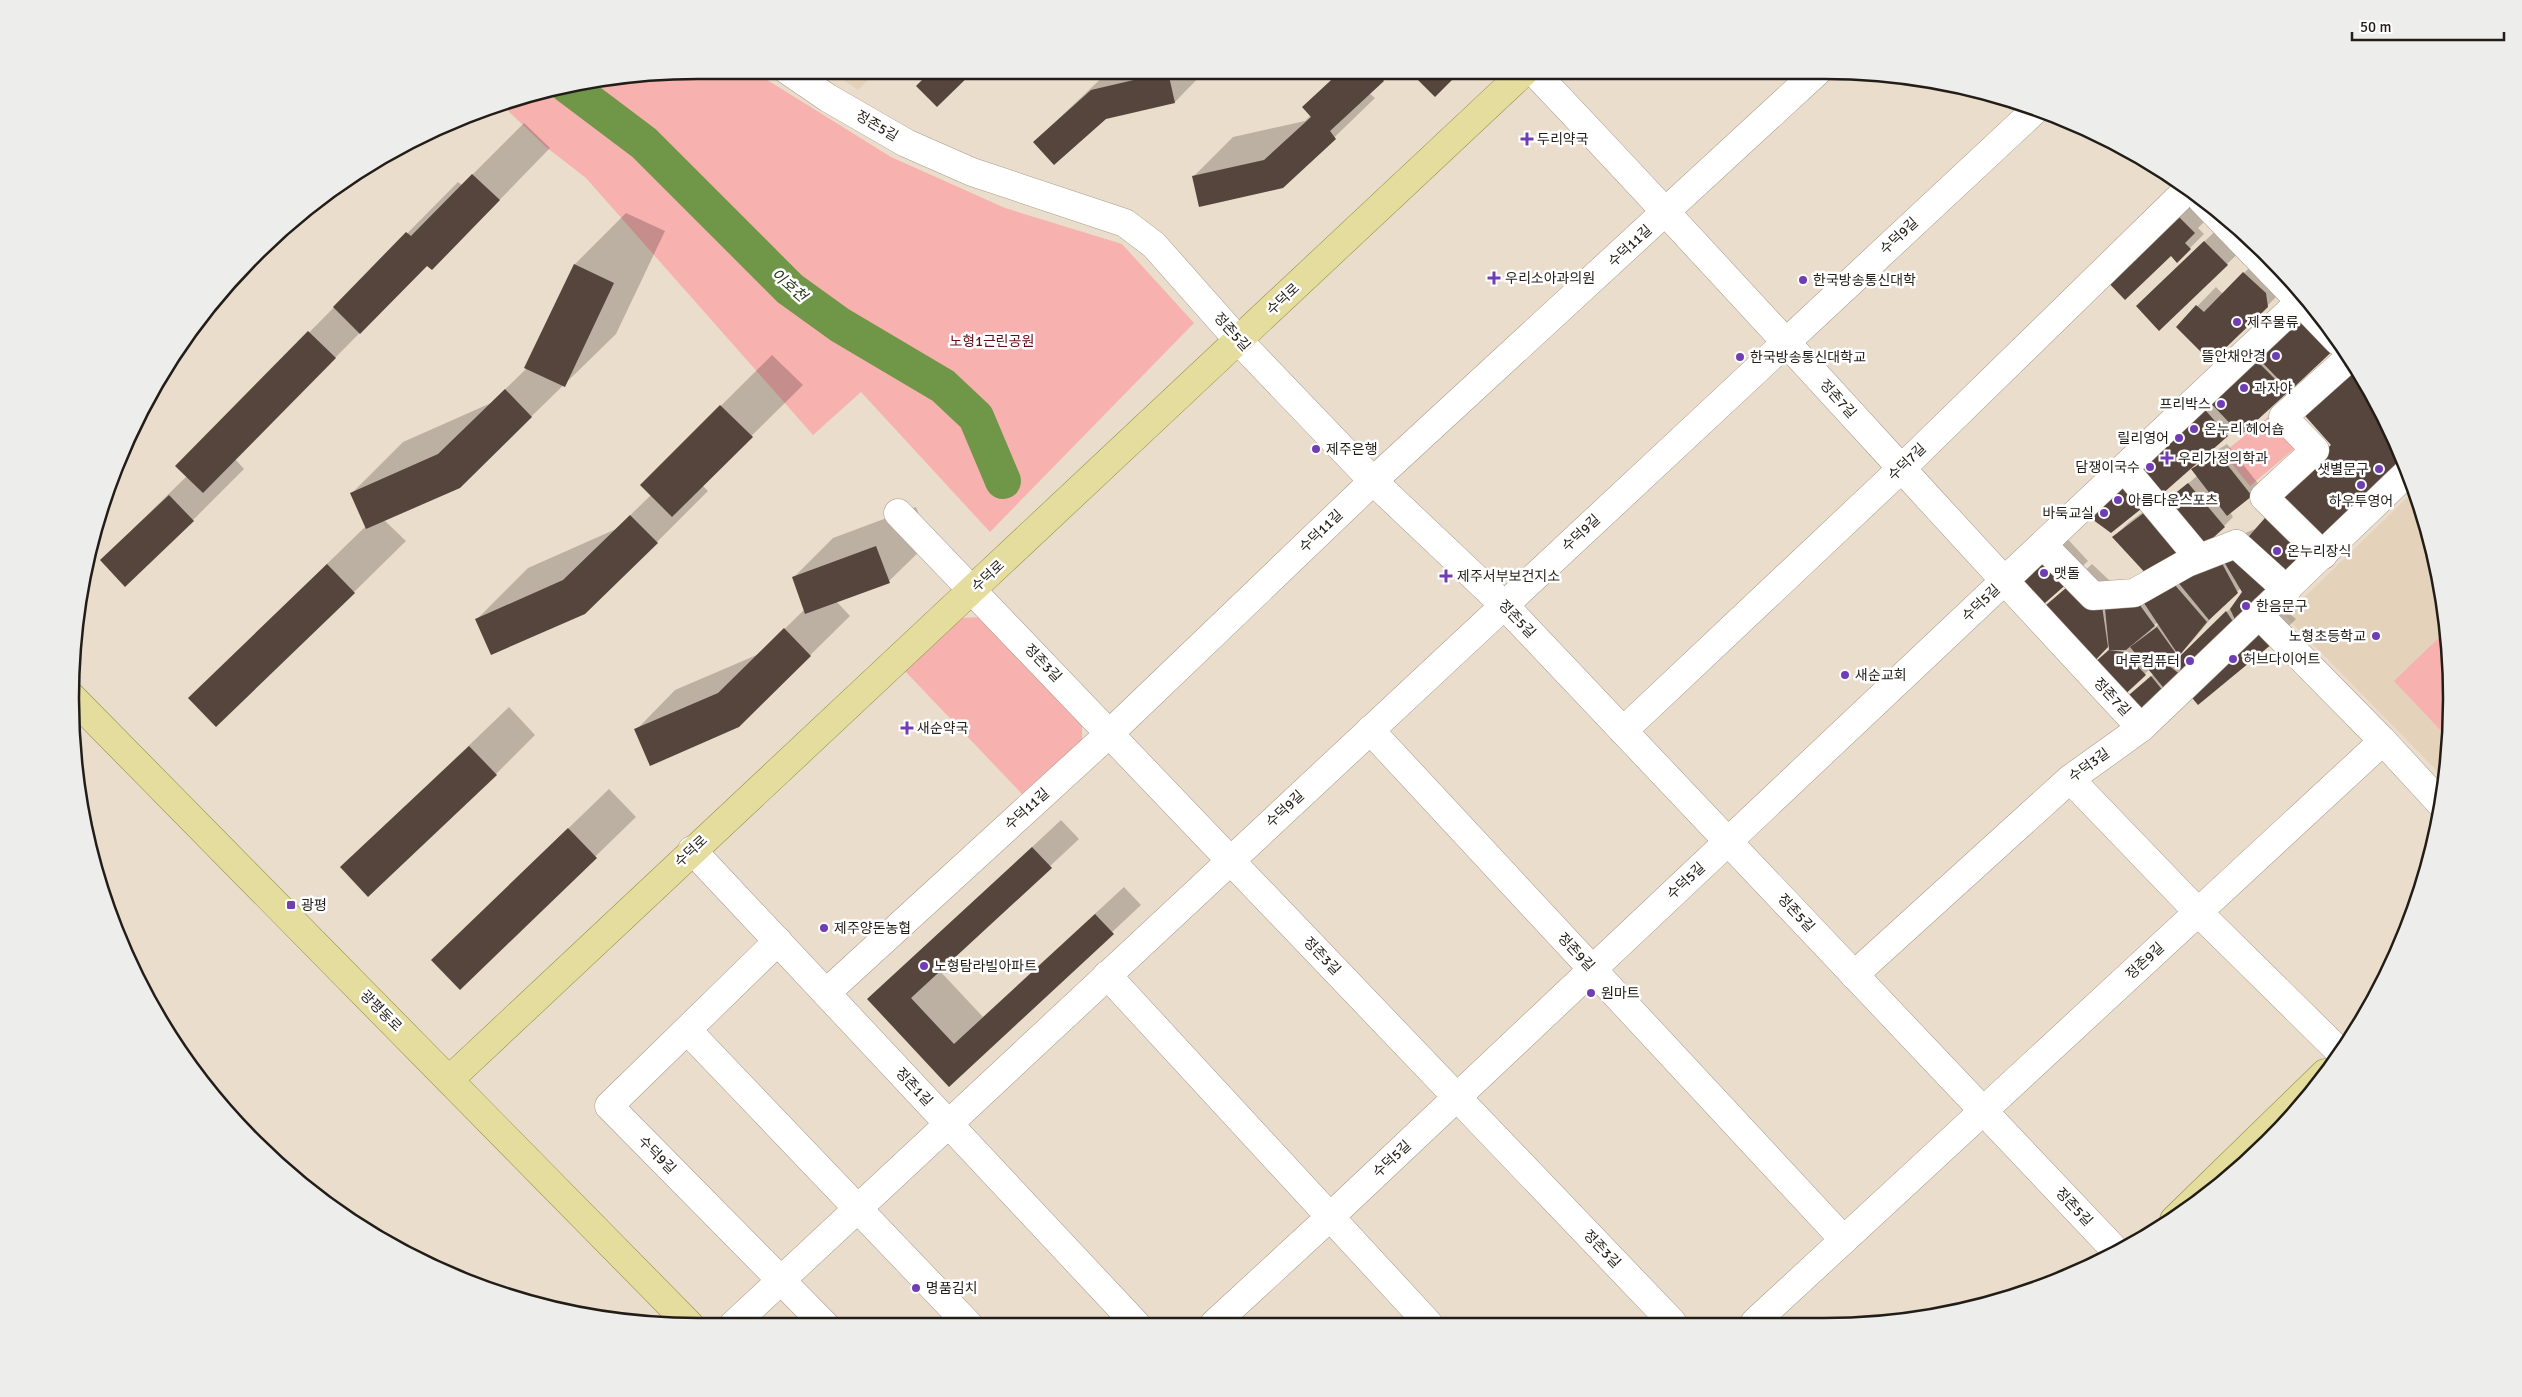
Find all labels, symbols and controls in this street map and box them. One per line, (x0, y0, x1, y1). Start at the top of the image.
scale bar (2352, 10, 2504, 42)
text: 50 m (2360, 18, 2391, 36)
street label: 정존5길 (853, 107, 901, 145)
place label: 두리약국 (1537, 131, 1589, 148)
marker: 두리약국 (1521, 133, 1533, 145)
street label: 수덕9길 (1876, 214, 1922, 258)
street label: 수덕11길 (1605, 221, 1655, 271)
water label: 이호천 (767, 265, 812, 307)
place label: 우리소아과의원 (1505, 270, 1595, 287)
marker: 우리소아과의원 (1487, 271, 1501, 285)
place label: 한국방송통신대학 (1813, 272, 1916, 289)
marker: 한국방송통신대학 (1797, 274, 1809, 286)
street label: 수덕로 (1263, 280, 1303, 318)
street label: 정존5길 (1210, 309, 1254, 355)
place label: 제주물류 (2247, 314, 2299, 331)
marker: 제주물류 (2231, 316, 2243, 328)
park label: 노형1근린공원 (950, 333, 1034, 350)
place label: 뜰안채안경 (2202, 348, 2266, 365)
place label: 한국방송통신대학교 (1750, 349, 1866, 366)
marker: 뜰안채안경 (2270, 350, 2282, 362)
marker: 한국방송통신대학교 (1734, 351, 1746, 363)
street label: 정존7길 (1816, 376, 1860, 422)
place label: 과자야 (2254, 380, 2293, 397)
marker: 과자야 (2238, 382, 2250, 394)
place label: 프리박스 (2159, 396, 2211, 413)
marker: 프리박스 (2215, 398, 2227, 410)
place label: 온누리 헤어숍 (2204, 421, 2284, 438)
marker: 온누리 헤어숍 (2188, 423, 2200, 435)
place label: 릴리영어 (2117, 430, 2169, 447)
marker: 릴리영어 (2173, 432, 2185, 444)
street label: 수덕7길 (1884, 440, 1930, 484)
place label: 제주은행 (1326, 441, 1378, 458)
marker: 제주은행 (1310, 443, 1322, 455)
place label: 우리가정의학과 (2178, 450, 2268, 467)
marker: 우리가정의학과 (2160, 451, 2174, 465)
place label: 담쟁이국수 (2076, 459, 2140, 476)
marker: 담쟁이국수 (2144, 461, 2156, 473)
place label: 샛별문구 (2317, 461, 2369, 478)
marker: 샛별문구 (2373, 463, 2385, 475)
marker: 하우투영어 (2355, 479, 2367, 491)
place label: 아름다운스포츠 (2128, 492, 2218, 509)
place label: 하우투영어 (2329, 493, 2393, 510)
marker: 아름다운스포츠 (2112, 494, 2124, 506)
place label: 바둑교실 (2042, 505, 2094, 522)
street label: 수덕11길 (1296, 506, 1346, 556)
marker: 바둑교실 (2098, 507, 2110, 519)
street label: 수덕9길 (1558, 511, 1604, 555)
place label: 온누리장식 (2287, 543, 2351, 560)
marker: 온누리장식 (2271, 545, 2283, 557)
street label: 수덕로 (968, 557, 1008, 595)
place label: 맷돌 (2054, 565, 2080, 582)
marker: 맷돌 (2038, 567, 2050, 579)
place label: 제주서부보건지소 (1457, 568, 1560, 585)
marker: 제주서부보건지소 (1439, 569, 1453, 583)
street label: 수덕5길 (1958, 581, 2004, 625)
street label: 정존5길 (1495, 596, 1539, 642)
place label: 한음문구 (2256, 598, 2308, 615)
marker: 한음문구 (2240, 600, 2252, 612)
place label: 노형초등학교 (2289, 628, 2366, 645)
marker: 노형초등학교 (2370, 630, 2382, 642)
street label: 정존3길 (1021, 640, 1065, 686)
place label: 허브다이어트 (2243, 651, 2320, 668)
place label: 머루컴퓨터 (2116, 653, 2180, 670)
marker: 허브다이어트 (2227, 653, 2239, 665)
marker: 머루컴퓨터 (2184, 655, 2196, 667)
place label: 새순교회 (1855, 667, 1907, 684)
marker: 새순교회 (1839, 669, 1851, 681)
street label: 정존7길 (2090, 674, 2134, 720)
place label: 새순약국 (917, 720, 969, 737)
marker: 새순약국 (901, 722, 913, 734)
street label: 수덕3길 (2065, 745, 2113, 785)
street label: 수덕11길 (1001, 785, 1053, 833)
street label: 수덕9길 (1262, 787, 1308, 831)
street label: 수덕로 (671, 832, 711, 870)
street label: 수덕5길 (1663, 859, 1709, 903)
street label: 정존5길 (1774, 890, 1818, 936)
place label: 광평 (301, 897, 327, 914)
marker: 광평 (285, 899, 297, 911)
place label: 제주양돈농협 (834, 920, 911, 937)
marker: 제주양돈농협 (818, 922, 830, 934)
street label: 정존9길 (1554, 929, 1598, 975)
street label: 정존3길 (1300, 933, 1344, 979)
street label: 정존9길 (2122, 939, 2168, 983)
place label: 노형탐라빌아파트 (934, 958, 1037, 975)
marker: 노형탐라빌아파트 (918, 960, 930, 972)
place label: 원마트 (1601, 985, 1640, 1002)
street label: 광평동로 (357, 987, 405, 1035)
marker: 원마트 (1585, 987, 1597, 999)
street label: 정존1길 (892, 1064, 936, 1110)
street label: 수덕9길 (635, 1133, 679, 1177)
street label: 수덕5길 (1369, 1137, 1415, 1181)
street label: 정존5길 (2052, 1184, 2096, 1230)
street label: 정존3길 (1580, 1226, 1624, 1272)
place label: 명품김치 (926, 1280, 978, 1297)
marker: 명품김치 (910, 1282, 922, 1294)

